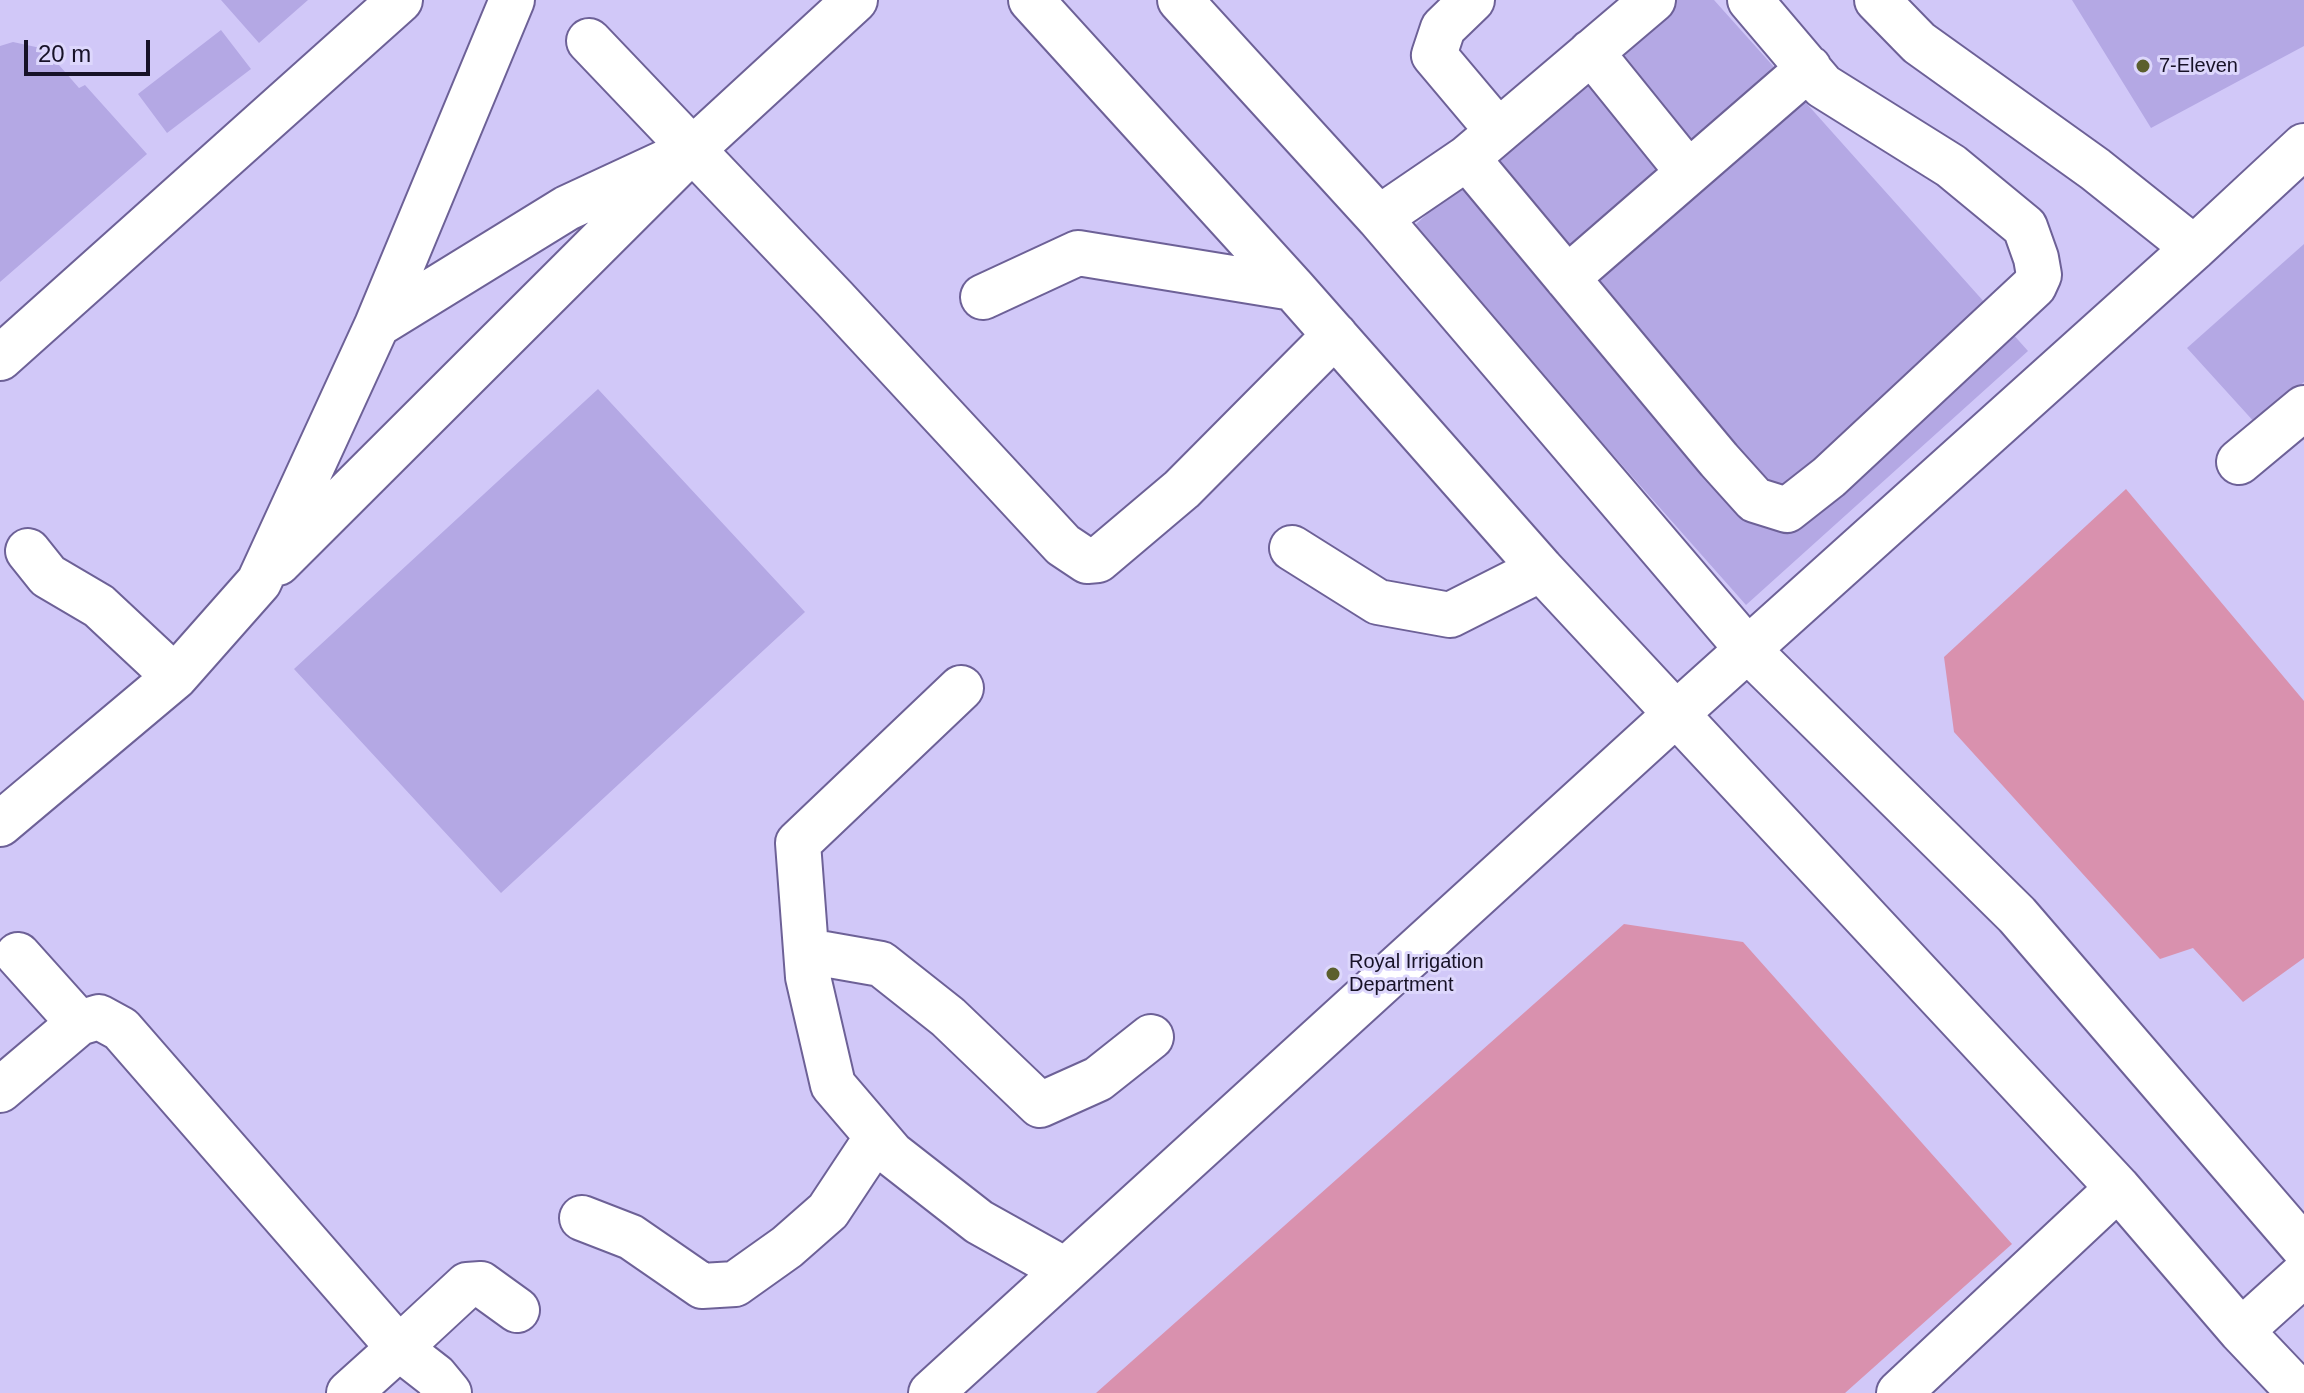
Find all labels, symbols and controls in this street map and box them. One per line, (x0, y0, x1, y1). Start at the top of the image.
scale bar (28, 24, 154, 74)
text: 20 m (38, 40, 91, 67)
place label: 7-Eleven (2159, 54, 2238, 78)
marker: 7-Eleven (2134, 57, 2152, 75)
place label: Royal Irrigation Department (1349, 950, 1484, 997)
marker: Royal Irrigation Department (1324, 965, 1342, 983)

